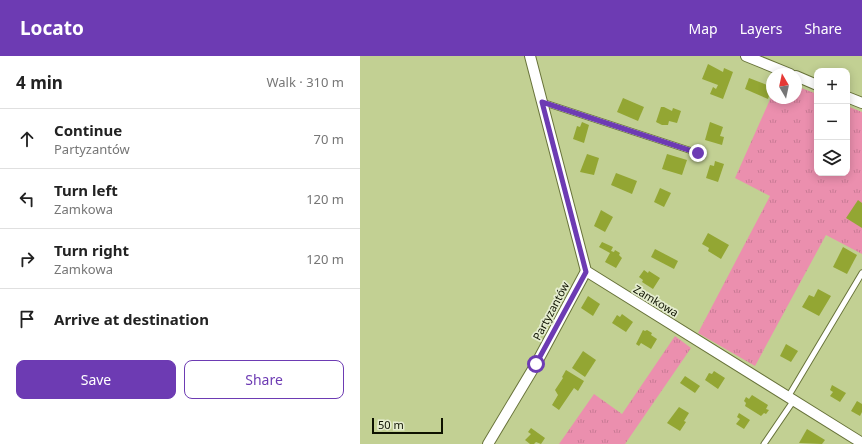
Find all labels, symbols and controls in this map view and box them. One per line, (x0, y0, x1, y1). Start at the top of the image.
text: Locato (20, 15, 84, 41)
text: Map (689, 19, 718, 38)
text: Layers (740, 19, 782, 38)
text: Share (804, 19, 842, 38)
north arrow (766, 68, 802, 104)
map controls (814, 68, 850, 176)
button: + (814, 68, 850, 104)
text: 4 min (16, 71, 63, 94)
text: Walk · 310 m (266, 73, 344, 91)
button: − (814, 104, 850, 140)
text: Continue (54, 120, 122, 140)
icon: ahead (16, 128, 38, 150)
text: 70 m (314, 130, 344, 148)
text: Partyzantów (54, 140, 130, 158)
button: layers (814, 140, 850, 176)
route end (689, 144, 707, 162)
text: Turn left (54, 180, 118, 200)
icon: left (16, 188, 38, 210)
text: 120 m (306, 190, 344, 208)
text: Zamkowa (54, 200, 113, 218)
text: Turn right (54, 240, 129, 260)
icon: right (16, 248, 38, 270)
text: 120 m (306, 250, 344, 268)
text: Zamkowa (54, 260, 113, 278)
street label: Partyzantów (529, 279, 572, 343)
street label: Zamkowa (631, 281, 681, 320)
icon: arrive (16, 308, 38, 330)
text: Arrive at destination (54, 309, 209, 329)
route start (527, 355, 545, 373)
button: Save (16, 360, 176, 399)
button: Share (184, 360, 344, 399)
scale bar (372, 416, 443, 435)
text: 50 m (378, 417, 404, 432)

